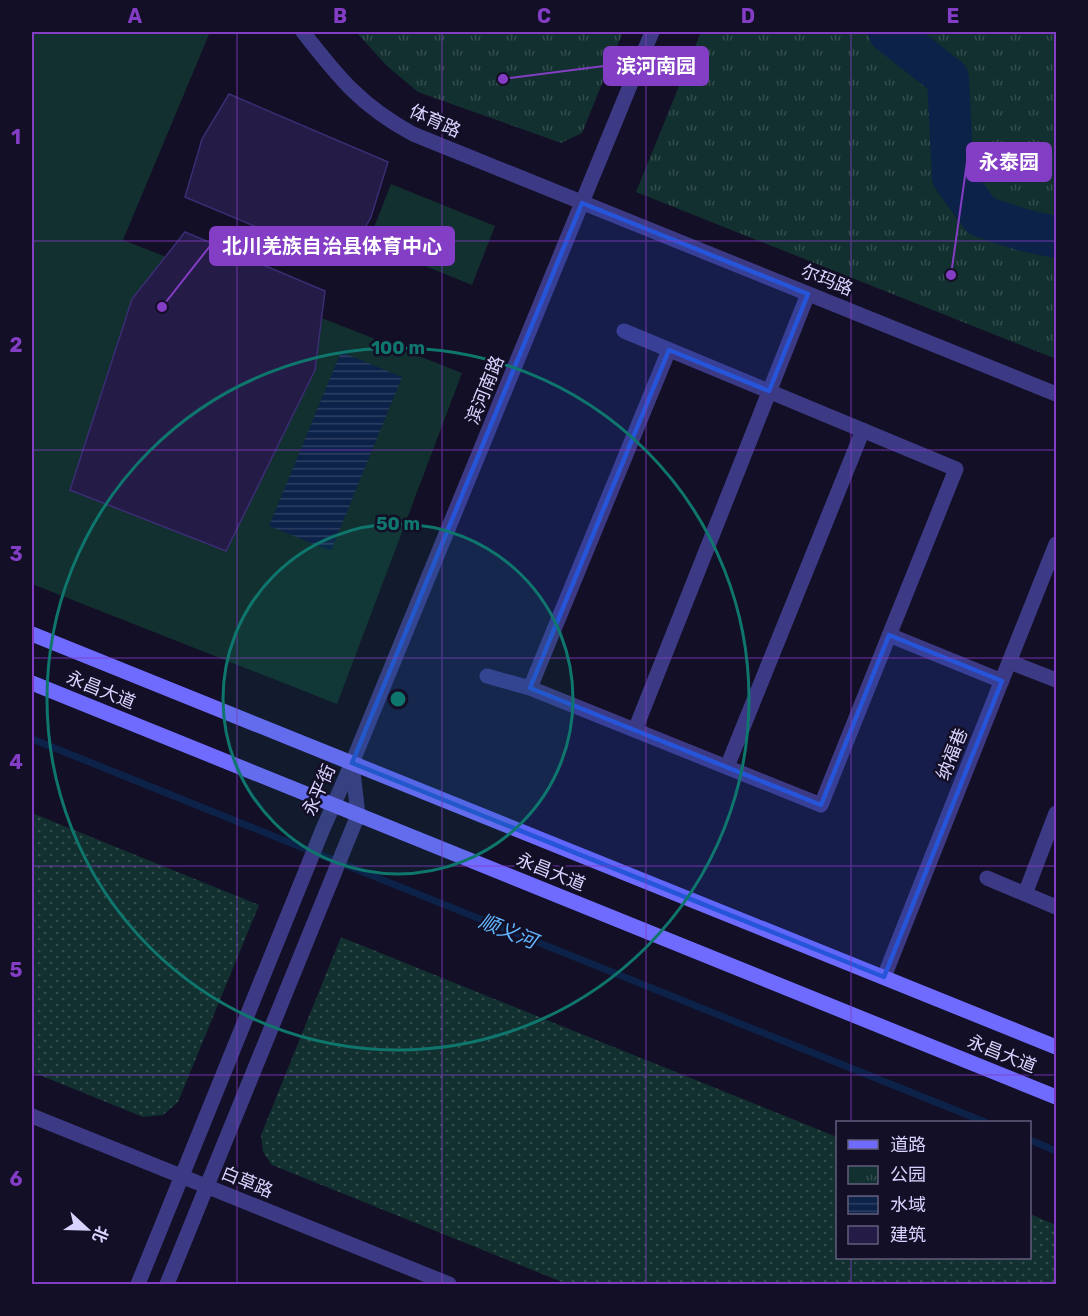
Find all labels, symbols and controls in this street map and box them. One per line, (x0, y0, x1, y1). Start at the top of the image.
text: A (128, 4, 143, 28)
text: B (333, 4, 347, 28)
text: C (537, 4, 551, 28)
text: D (741, 4, 755, 28)
text: E (947, 4, 959, 28)
callout: 滨河南园 (604, 47, 708, 85)
text: 滨河南园 (616, 54, 696, 78)
street label: 体育路 (406, 100, 464, 142)
text: 1 (11, 125, 21, 149)
callout: 永泰园 (967, 143, 1051, 181)
text: 永泰园 (979, 150, 1039, 174)
callout: 北川羌族自治县体育中心 (210, 227, 454, 265)
text: 北川羌族自治县体育中心 (222, 234, 442, 258)
street label: 尔玛路 (798, 260, 856, 300)
text: 2 (10, 333, 23, 357)
text: 100 m (371, 337, 425, 359)
street label: 滨河南路 (461, 353, 509, 427)
text: 50 m (376, 513, 420, 535)
text: 3 (9, 542, 23, 566)
street label: 永昌大道 (64, 666, 138, 714)
centre of rings (388, 689, 408, 709)
street label: 纳福巷 (932, 725, 972, 783)
text: 4 (9, 750, 23, 774)
street label: 永平街 (298, 761, 340, 819)
street label: 永昌大道 (514, 848, 588, 896)
water label: 顺义河 (476, 909, 544, 955)
text: 5 (10, 958, 23, 982)
street label: 永昌大道 (965, 1030, 1039, 1078)
legend (836, 1121, 1031, 1259)
text: 道路 (890, 1134, 926, 1156)
street label: 白草路 (218, 1162, 276, 1202)
text: 公园 (890, 1164, 926, 1186)
text: 6 (9, 1167, 23, 1191)
text: 水域 (890, 1194, 926, 1216)
north arrow (57, 1199, 117, 1259)
text: 北 (89, 1223, 112, 1245)
text: 建筑 (890, 1224, 926, 1246)

